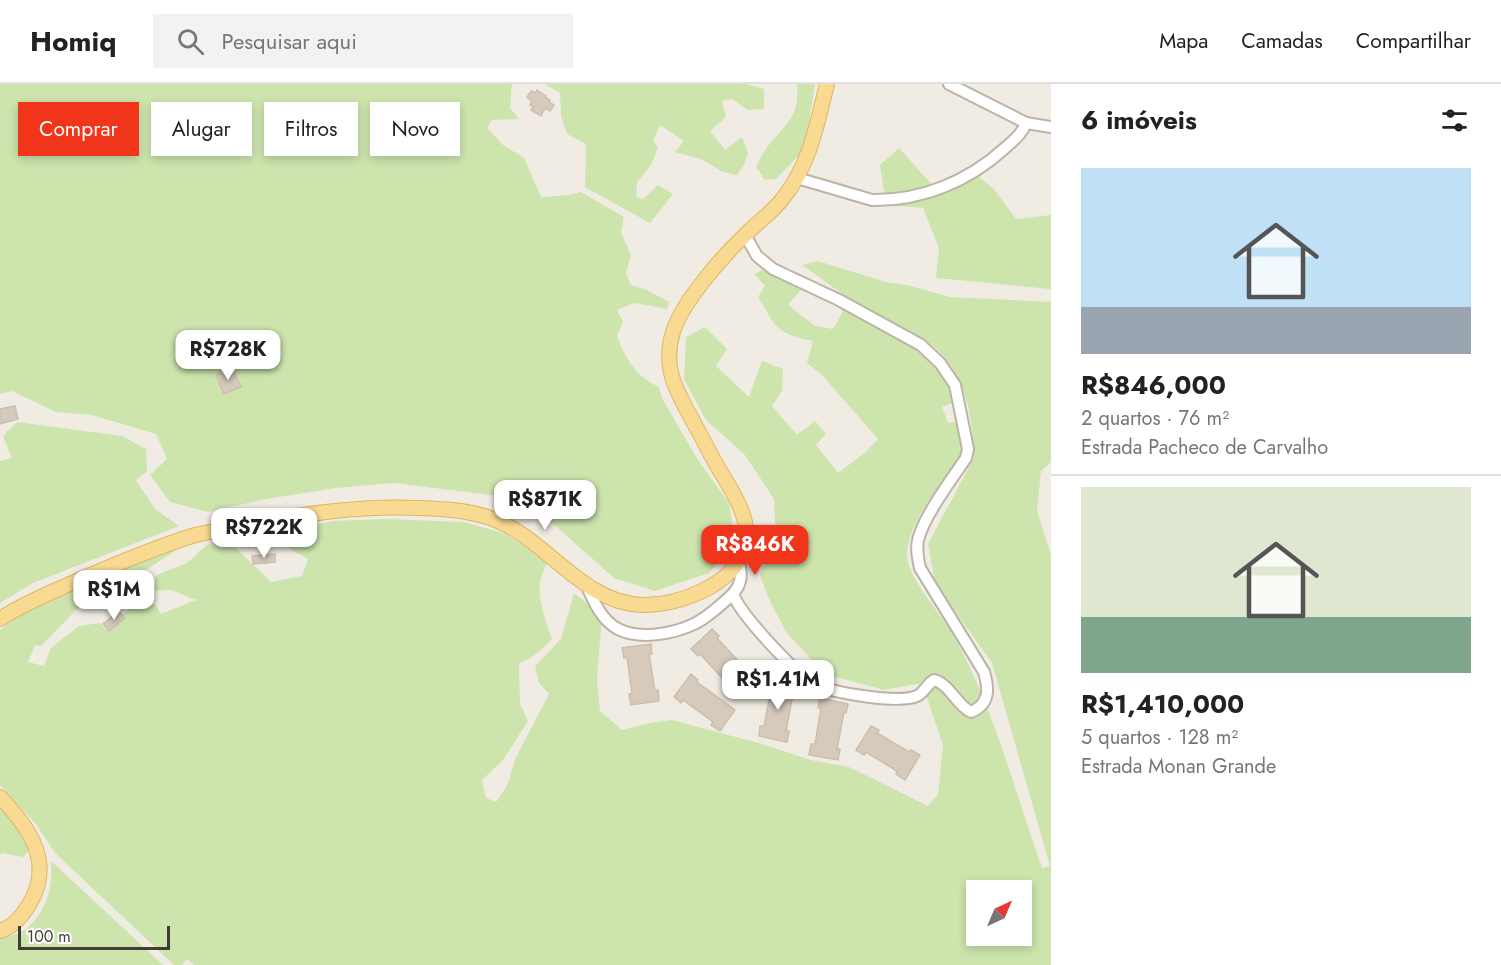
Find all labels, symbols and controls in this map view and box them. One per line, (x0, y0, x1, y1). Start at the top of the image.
search box (153, 14, 573, 68)
text: Homiq (30, 21, 117, 62)
icon: search (174, 25, 207, 58)
text: Pesquisar aqui (222, 25, 357, 57)
text: Mapa (1159, 26, 1208, 56)
text: Camadas (1241, 26, 1323, 56)
text: Compartilhar (1356, 26, 1471, 56)
text: 6 imóveis (1081, 101, 1197, 139)
chip: Comprar (18, 102, 139, 156)
chip: Alugar (151, 102, 252, 156)
chip: Filtros (264, 102, 358, 156)
chip: Novo (370, 102, 460, 156)
icon: filters (1438, 104, 1471, 137)
icon: home (1222, 207, 1330, 315)
pin: R$728K (179, 330, 277, 381)
text: R$728K (189, 335, 267, 364)
text: R$846,000 (1081, 366, 1226, 404)
text: 2 quartos · 76 m² (1081, 404, 1229, 433)
text: Estrada Pacheco de Carvalho (1081, 433, 1328, 462)
pin: R$871K (496, 480, 594, 531)
text: R$871K (508, 485, 582, 514)
pin: R$722K (215, 508, 313, 559)
text: R$722K (225, 513, 303, 542)
pin: R$846K (706, 525, 804, 576)
icon: home (1222, 526, 1330, 634)
text: R$846K (715, 530, 795, 559)
pin: R$1M (78, 570, 150, 621)
text: R$1M (87, 575, 141, 604)
pin: R$1.41M (723, 660, 833, 711)
text: R$1.41M (736, 665, 820, 694)
text: R$1,410,000 (1081, 685, 1244, 723)
text: 5 quartos · 128 m² (1081, 723, 1238, 752)
text: Estrada Monan Grande (1081, 752, 1276, 781)
north arrow (966, 880, 1032, 946)
map controls (966, 880, 1032, 946)
scale bar (18, 923, 170, 950)
text: 100 m (27, 925, 71, 948)

